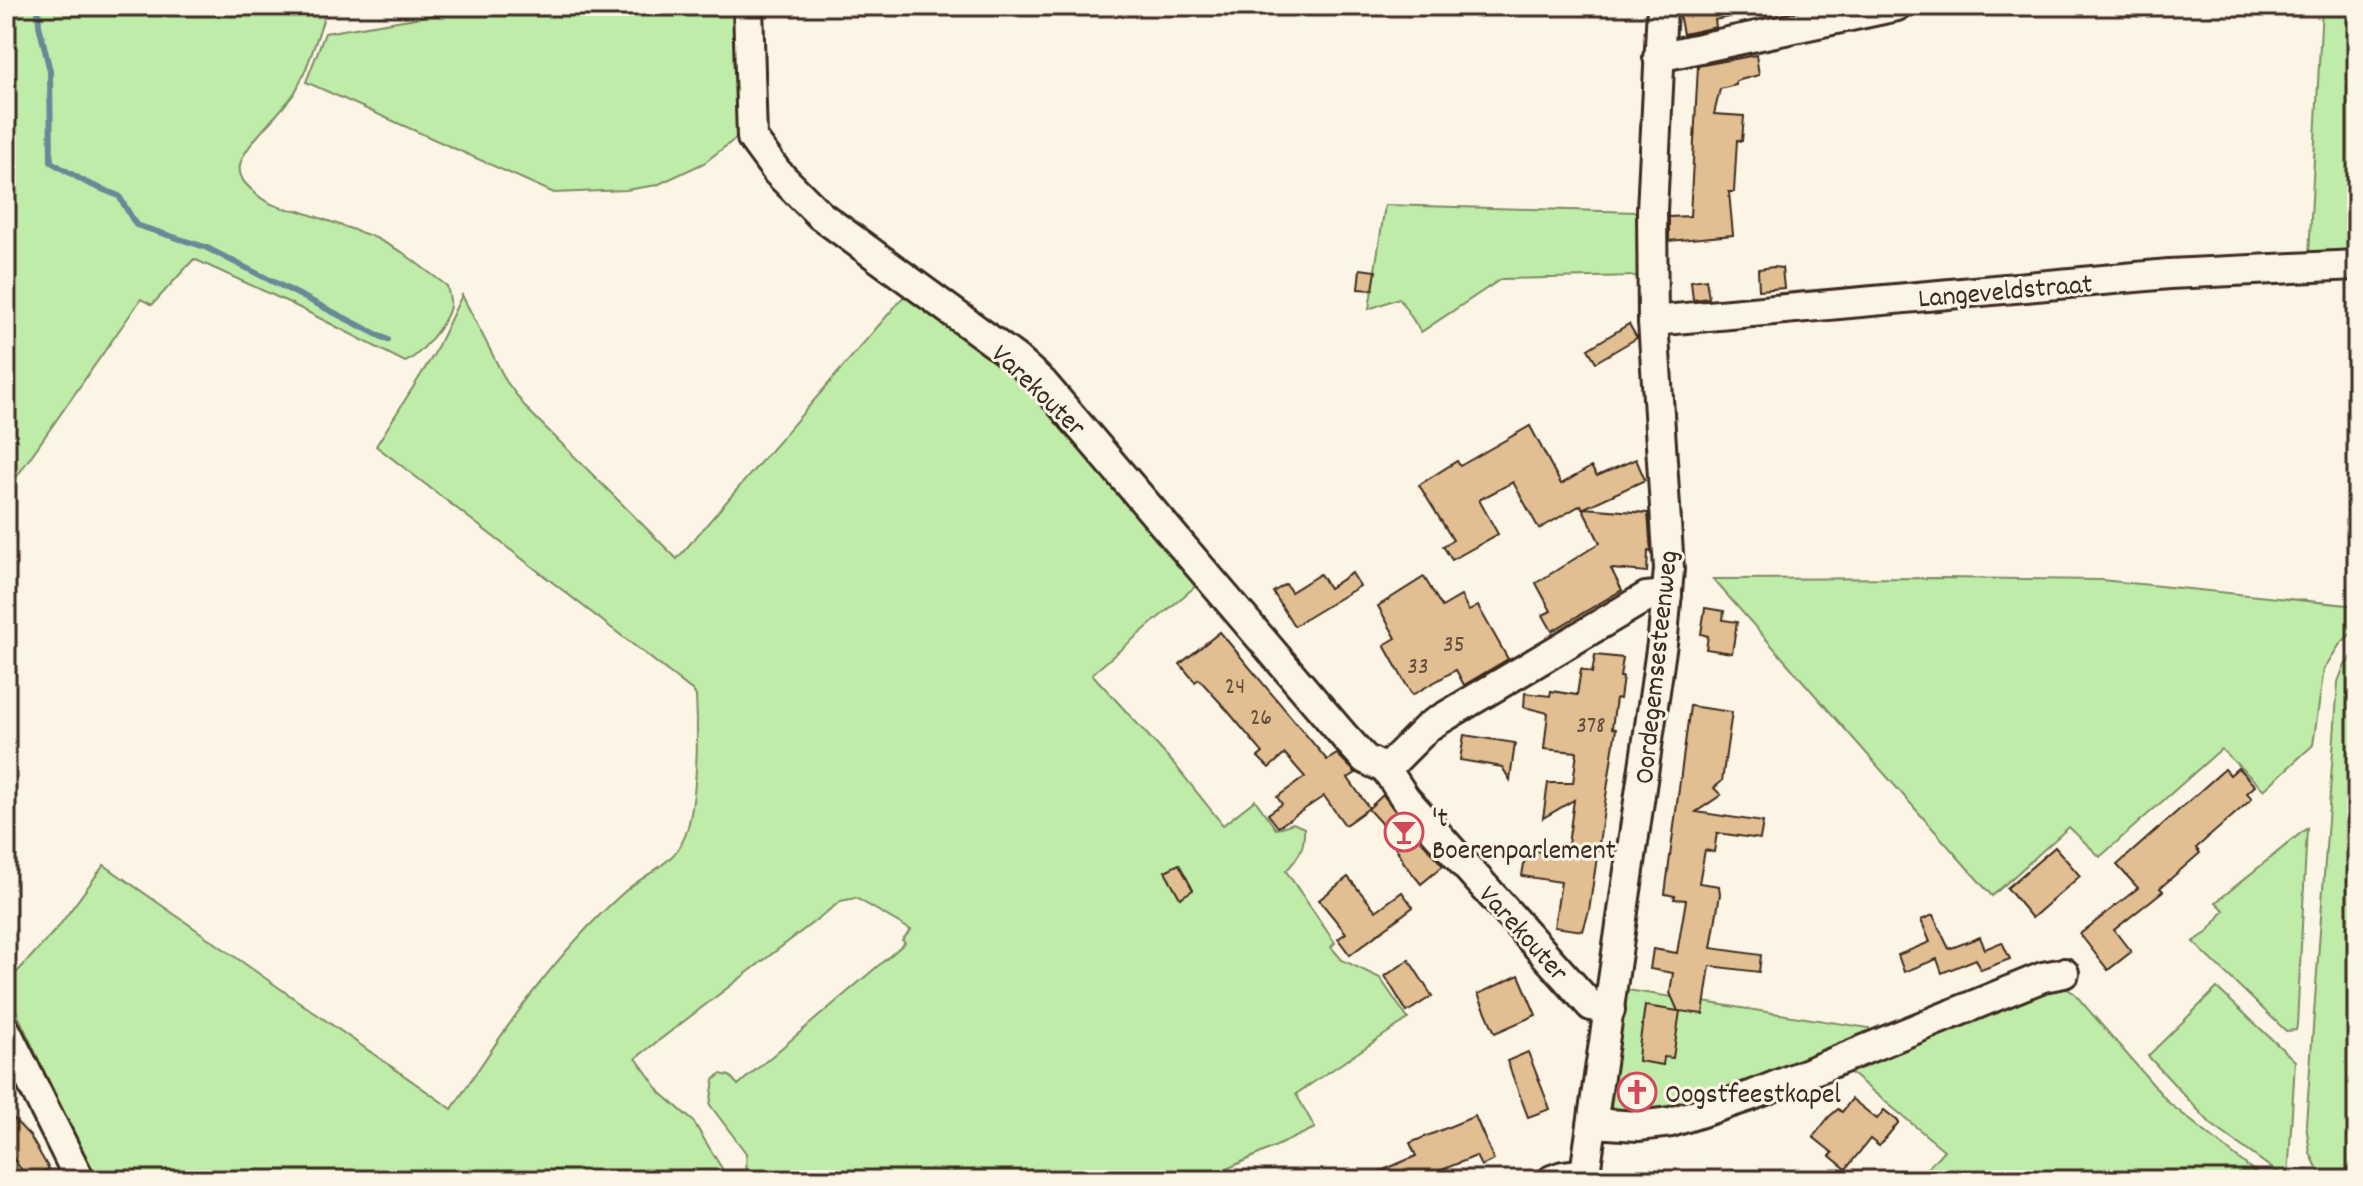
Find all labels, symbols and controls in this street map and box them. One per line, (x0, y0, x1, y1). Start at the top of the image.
street label: Langeveldstraat (1917, 266, 2094, 322)
street label: Varekouter (980, 337, 1093, 449)
street label: Oordegemsesteenweg (1627, 549, 1691, 786)
house number: 35 (1443, 629, 1465, 663)
house number: 33 (1407, 651, 1429, 685)
house number: 24 (1225, 671, 1245, 705)
house number: 26 (1250, 702, 1272, 736)
house number: 378 (1576, 710, 1606, 744)
place label: 't Boerenparlement (1432, 801, 1616, 873)
bar icon: 't Boerenparlement (1383, 811, 1425, 853)
street label: Varekouter (1467, 878, 1576, 993)
church icon: Oogstfeestkapel (1616, 1071, 1658, 1113)
place label: Oogstfeestkapel (1665, 1077, 1841, 1117)

